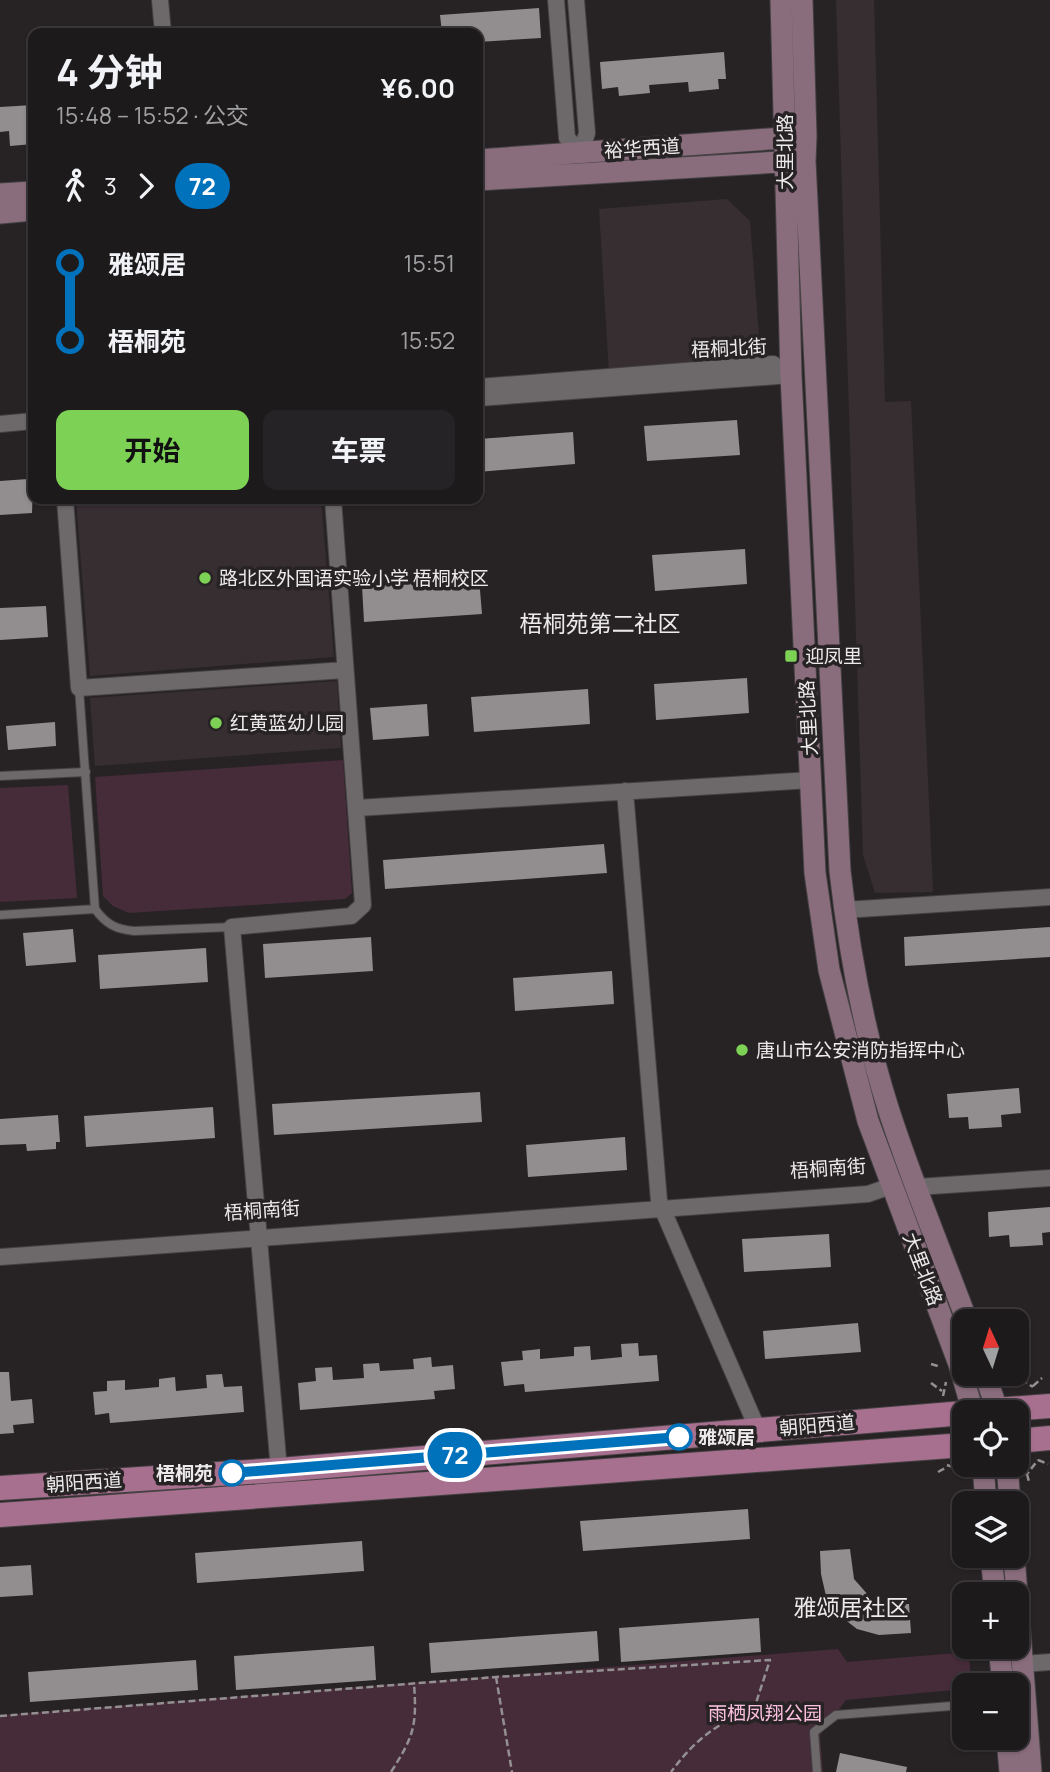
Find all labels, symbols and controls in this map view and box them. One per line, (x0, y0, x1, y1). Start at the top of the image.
text: 4 分钟 (56, 45, 163, 97)
text: ¥6.00 (381, 70, 455, 106)
text: 15:48 – 15:52 · 公交 (56, 99, 249, 131)
street label: 大里北路 (772, 114, 798, 190)
street label: 裕华西道 (603, 132, 681, 164)
icon: walk (56, 167, 94, 205)
icon: forward (127, 167, 165, 205)
text: 72 (189, 169, 216, 202)
text: 3 (104, 170, 117, 202)
text: 雅颂居 (108, 246, 186, 282)
text: 15:51 (404, 247, 455, 279)
text: 梧桐苑 (108, 323, 186, 359)
text: 15:52 (400, 324, 455, 356)
street label: 梧桐北街 (690, 333, 768, 363)
button: 开始 (56, 410, 249, 490)
button: 车票 (263, 410, 455, 490)
place label: 路北区外国语实验小学 梧桐校区 (219, 565, 489, 591)
marker: 路北区外国语实验小学 梧桐校区 (197, 570, 213, 586)
district label: 梧桐苑第二社区 (520, 607, 681, 639)
place label: 迎凤里 (805, 643, 862, 669)
marker: 迎凤里 (783, 648, 799, 664)
street label: 大里北路 (793, 679, 823, 757)
place label: 红黄蓝幼儿园 (230, 710, 344, 736)
marker: 红黄蓝幼儿园 (208, 715, 224, 731)
place label: 唐山市公安消防指挥中心 (756, 1037, 965, 1063)
marker: 唐山市公安消防指挥中心 (734, 1042, 750, 1058)
street label: 梧桐南街 (789, 1152, 867, 1184)
street label: 梧桐南街 (223, 1194, 301, 1226)
street label: 大里北路 (897, 1229, 949, 1309)
north arrow (952, 1309, 1029, 1386)
map controls (952, 1309, 1029, 1750)
button: locate (952, 1400, 1029, 1477)
street label: 朝阳西道 (778, 1409, 856, 1441)
marker: 雅颂居 (666, 1424, 692, 1450)
place label: 雅颂居 (698, 1424, 755, 1450)
line badge: 72 (424, 1432, 486, 1478)
text: 72 (441, 1438, 469, 1471)
place label: 梧桐苑 (156, 1460, 213, 1486)
marker: 梧桐苑 (219, 1460, 245, 1486)
street label: 朝阳西道 (45, 1466, 123, 1498)
button: layers (952, 1491, 1029, 1568)
button: + (952, 1582, 1029, 1659)
district label: 雅颂居社区 (794, 1591, 909, 1623)
button: − (952, 1673, 1029, 1750)
park label: 雨栖凤翔公园 (708, 1700, 822, 1726)

